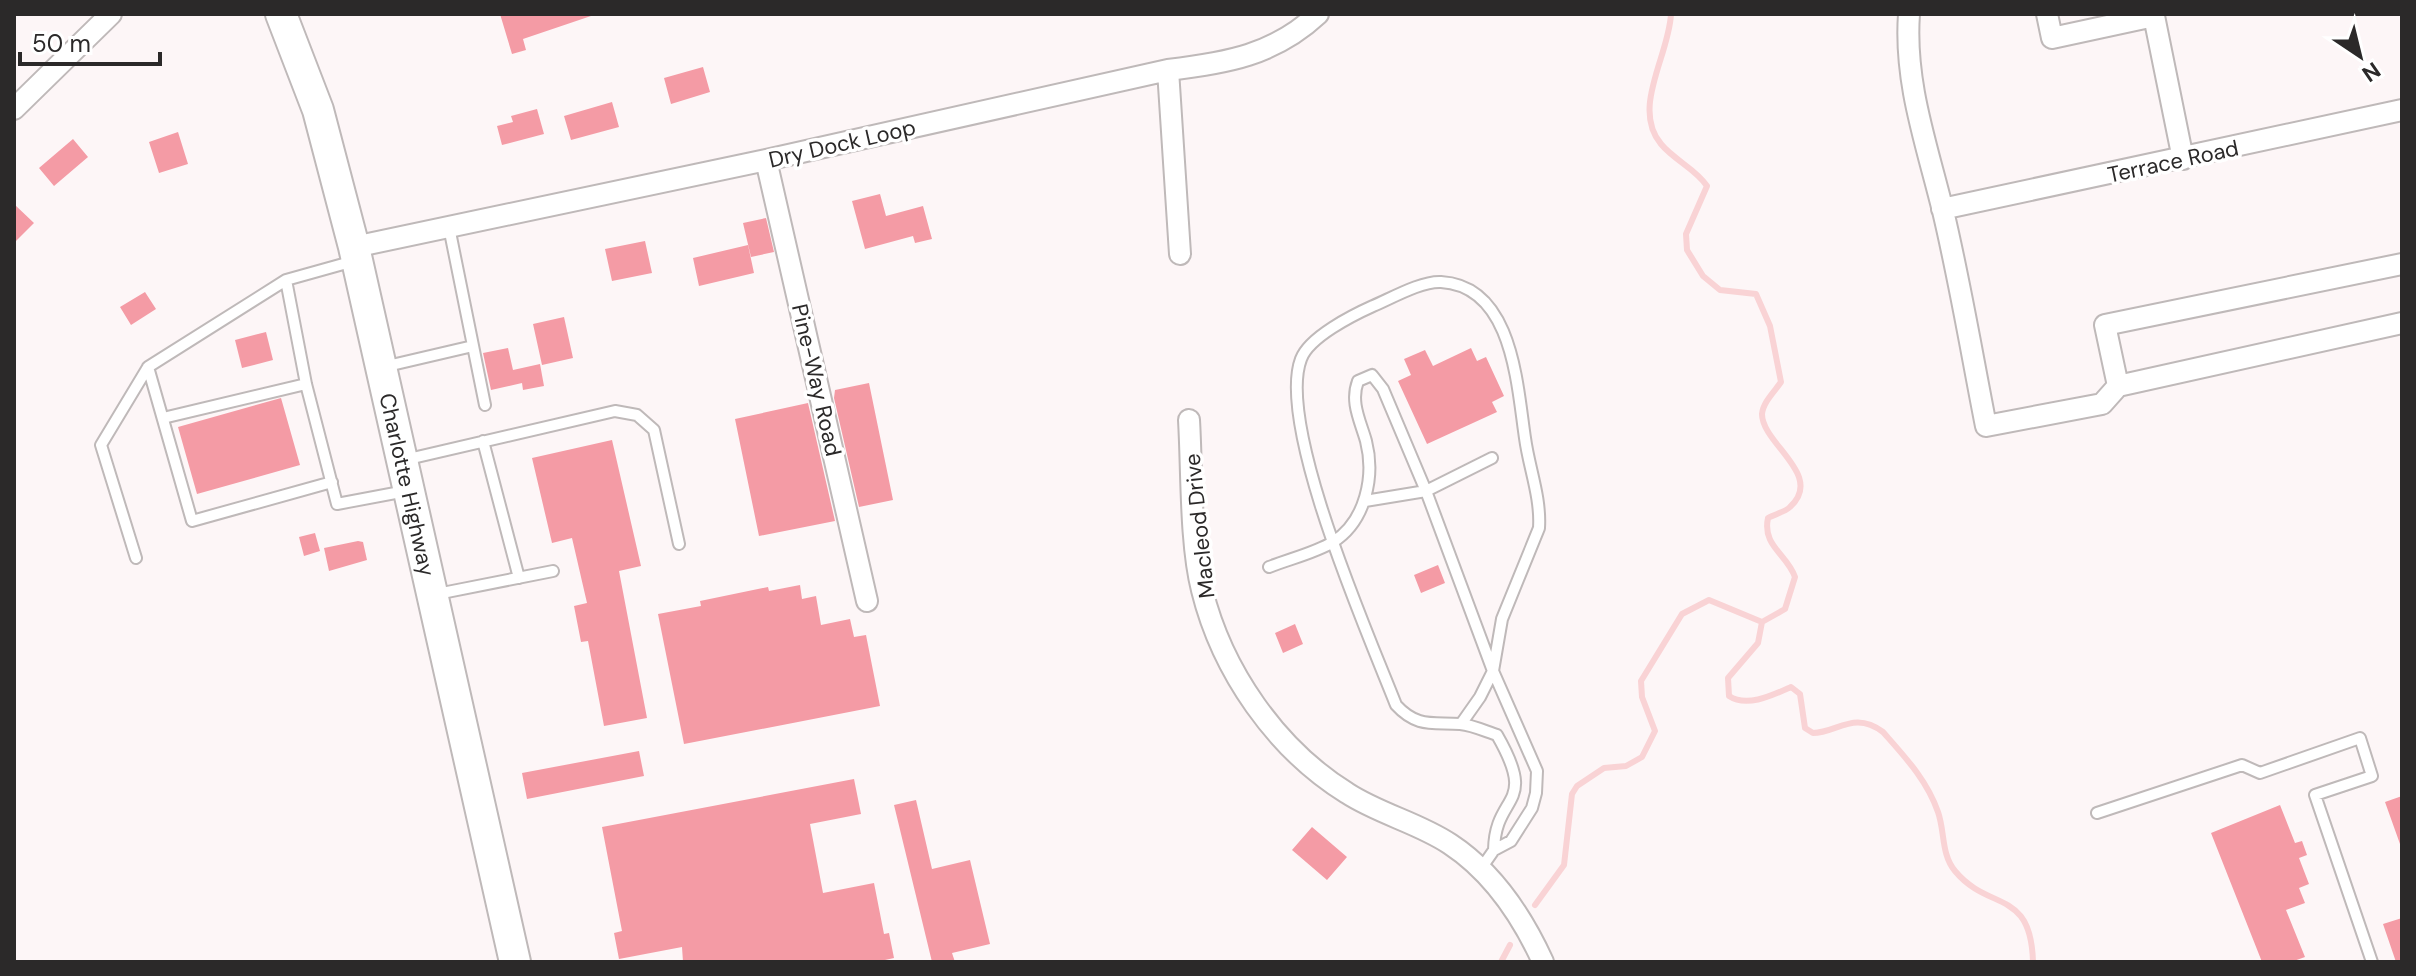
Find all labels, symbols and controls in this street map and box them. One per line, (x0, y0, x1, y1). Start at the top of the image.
scale bar (20, 16, 160, 66)
north arrow (2320, 16, 2400, 96)
text: 50 m (32, 28, 91, 59)
text: N (2356, 55, 2386, 88)
street label: Dry Dock Loop (766, 112, 918, 174)
street label: Terrace Road (2105, 133, 2241, 190)
street label: Pine-Way Road (785, 301, 848, 459)
street label: Charlotte Highway (372, 390, 442, 579)
street label: Macleod Drive (1177, 452, 1222, 600)

